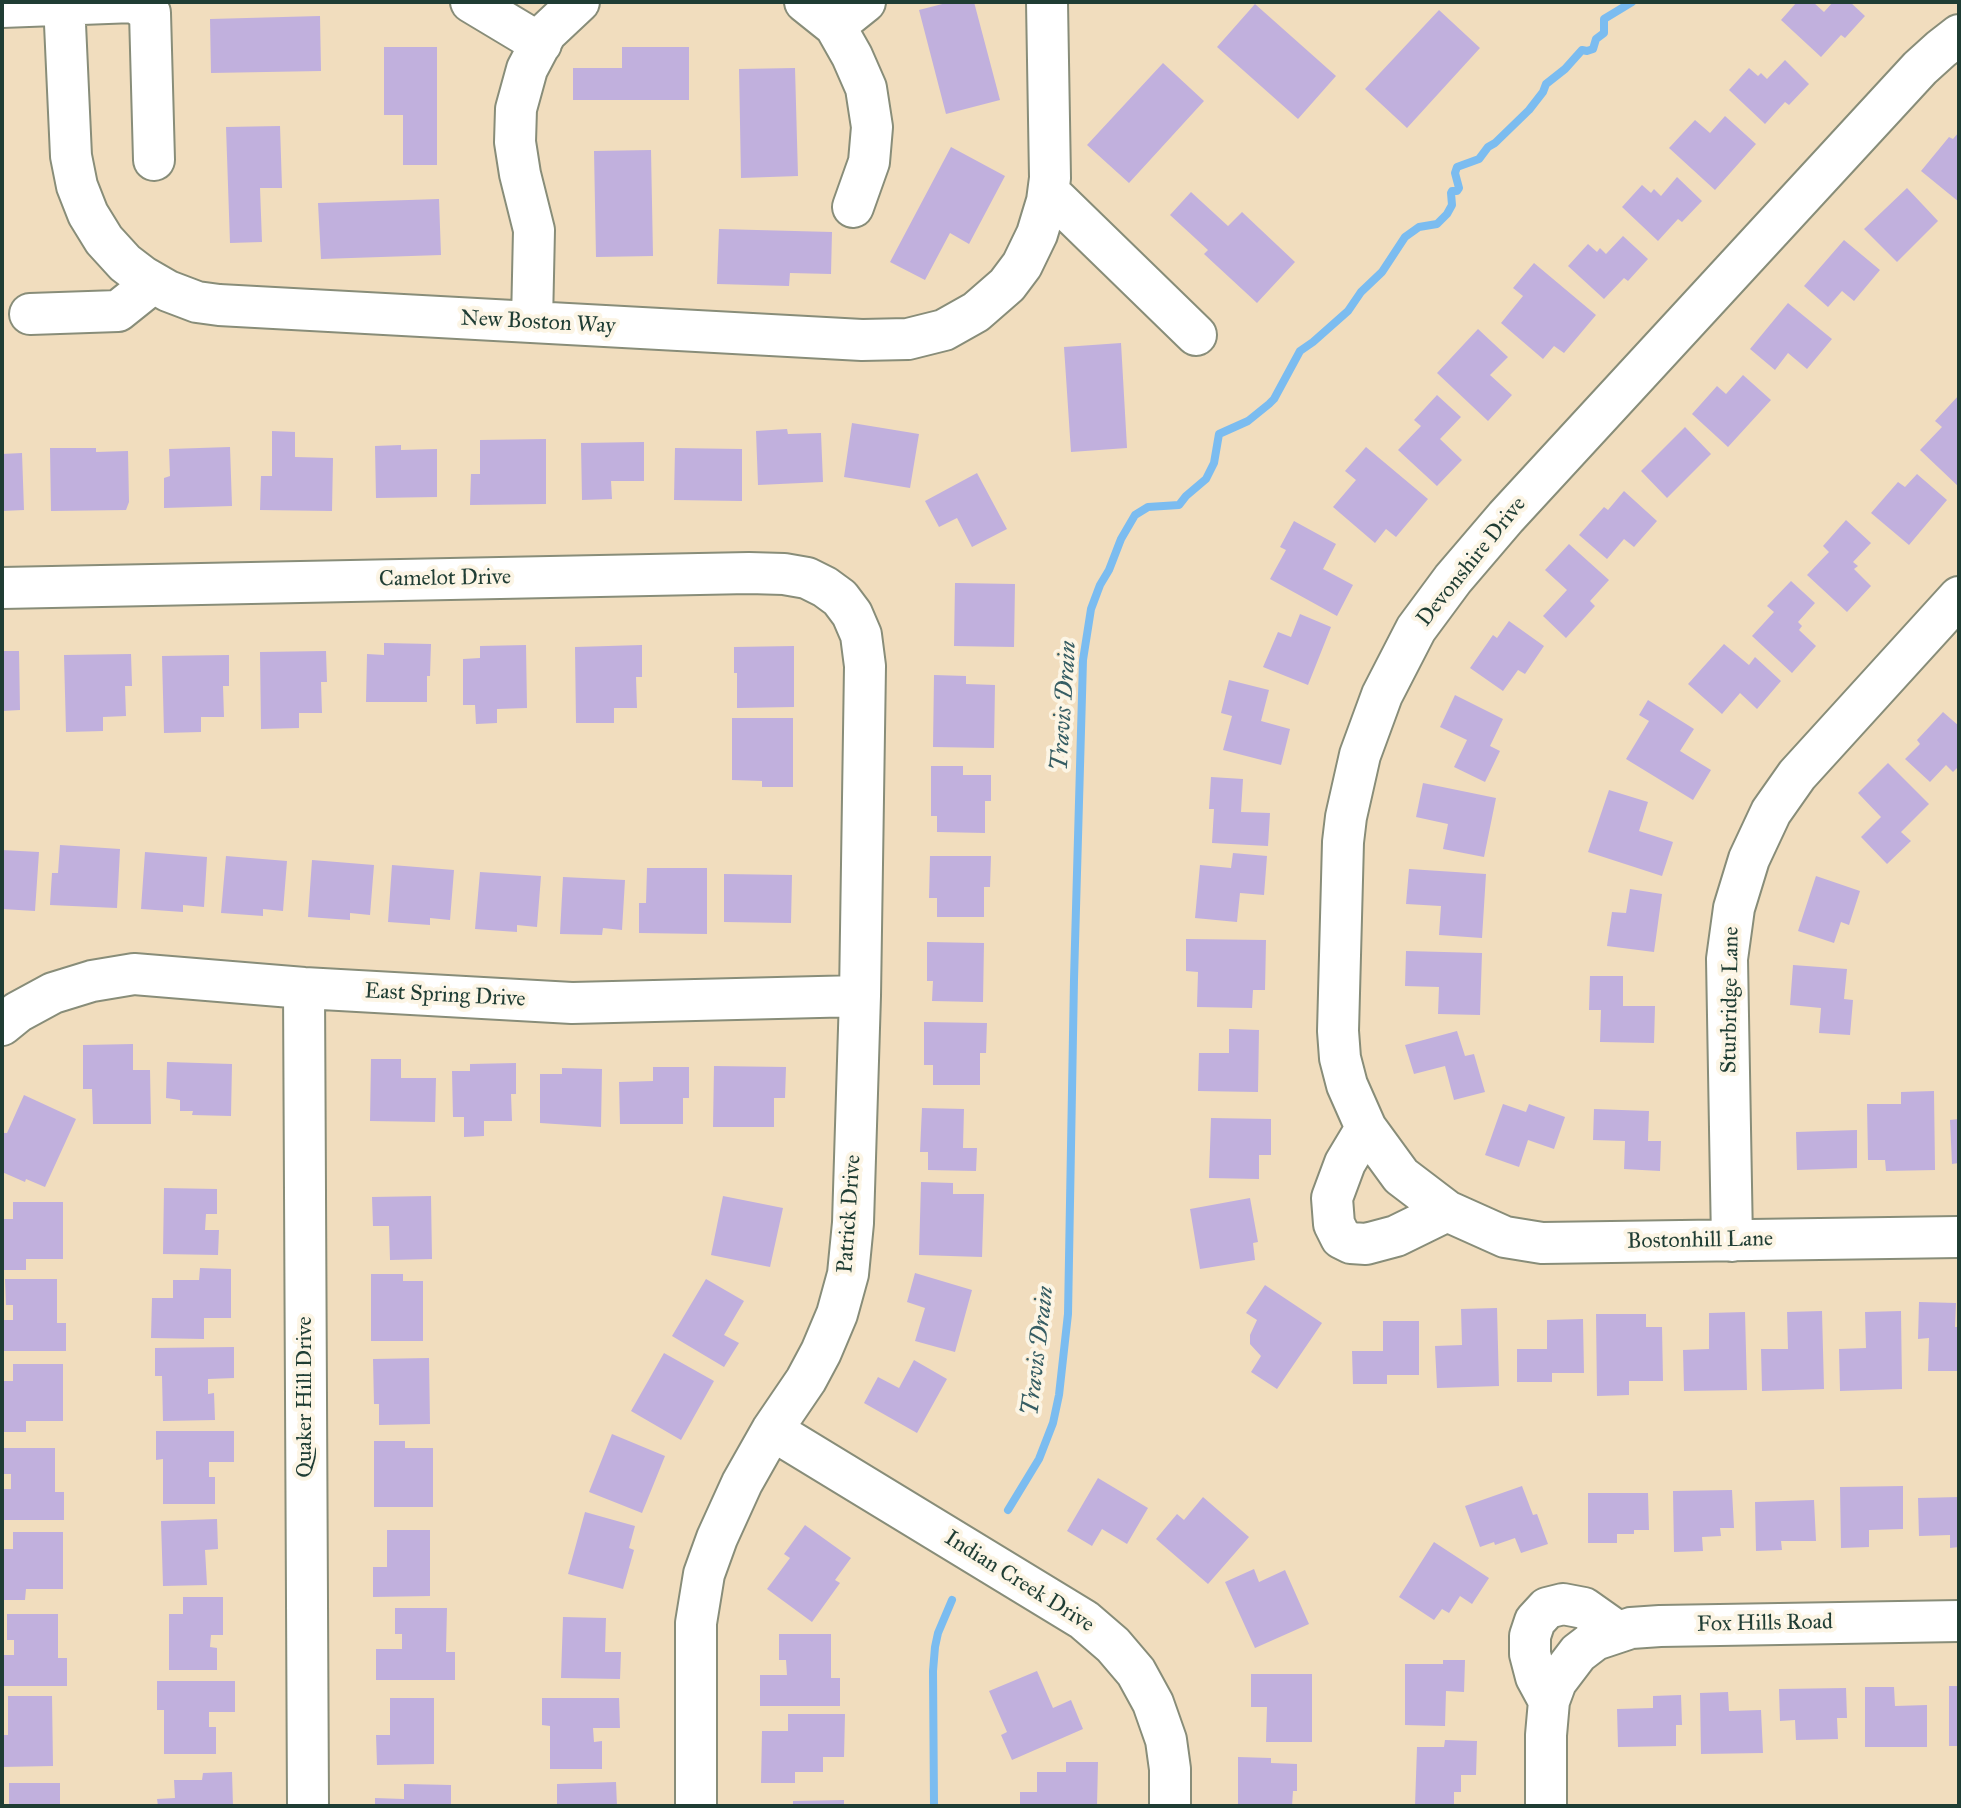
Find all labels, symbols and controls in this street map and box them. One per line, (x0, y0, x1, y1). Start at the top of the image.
street label: New Boston Way (460, 306, 616, 340)
street label: Devonshire Drive (1412, 492, 1532, 632)
street label: Camelot Drive (379, 565, 511, 593)
water label: Travis Drain (1046, 640, 1084, 772)
street label: Sturbridge Lane (1717, 926, 1745, 1074)
street label: East Spring Drive (364, 979, 526, 1013)
street label: Patrick Drive (833, 1154, 867, 1274)
street label: Bostonhill Lane (1627, 1227, 1773, 1255)
water label: Travis Drain (1017, 1284, 1061, 1418)
street label: Quaker Hill Drive (293, 1316, 319, 1478)
street label: Indian Creek Drive (939, 1525, 1099, 1639)
street label: Fox Hills Road (1697, 1610, 1833, 1638)

